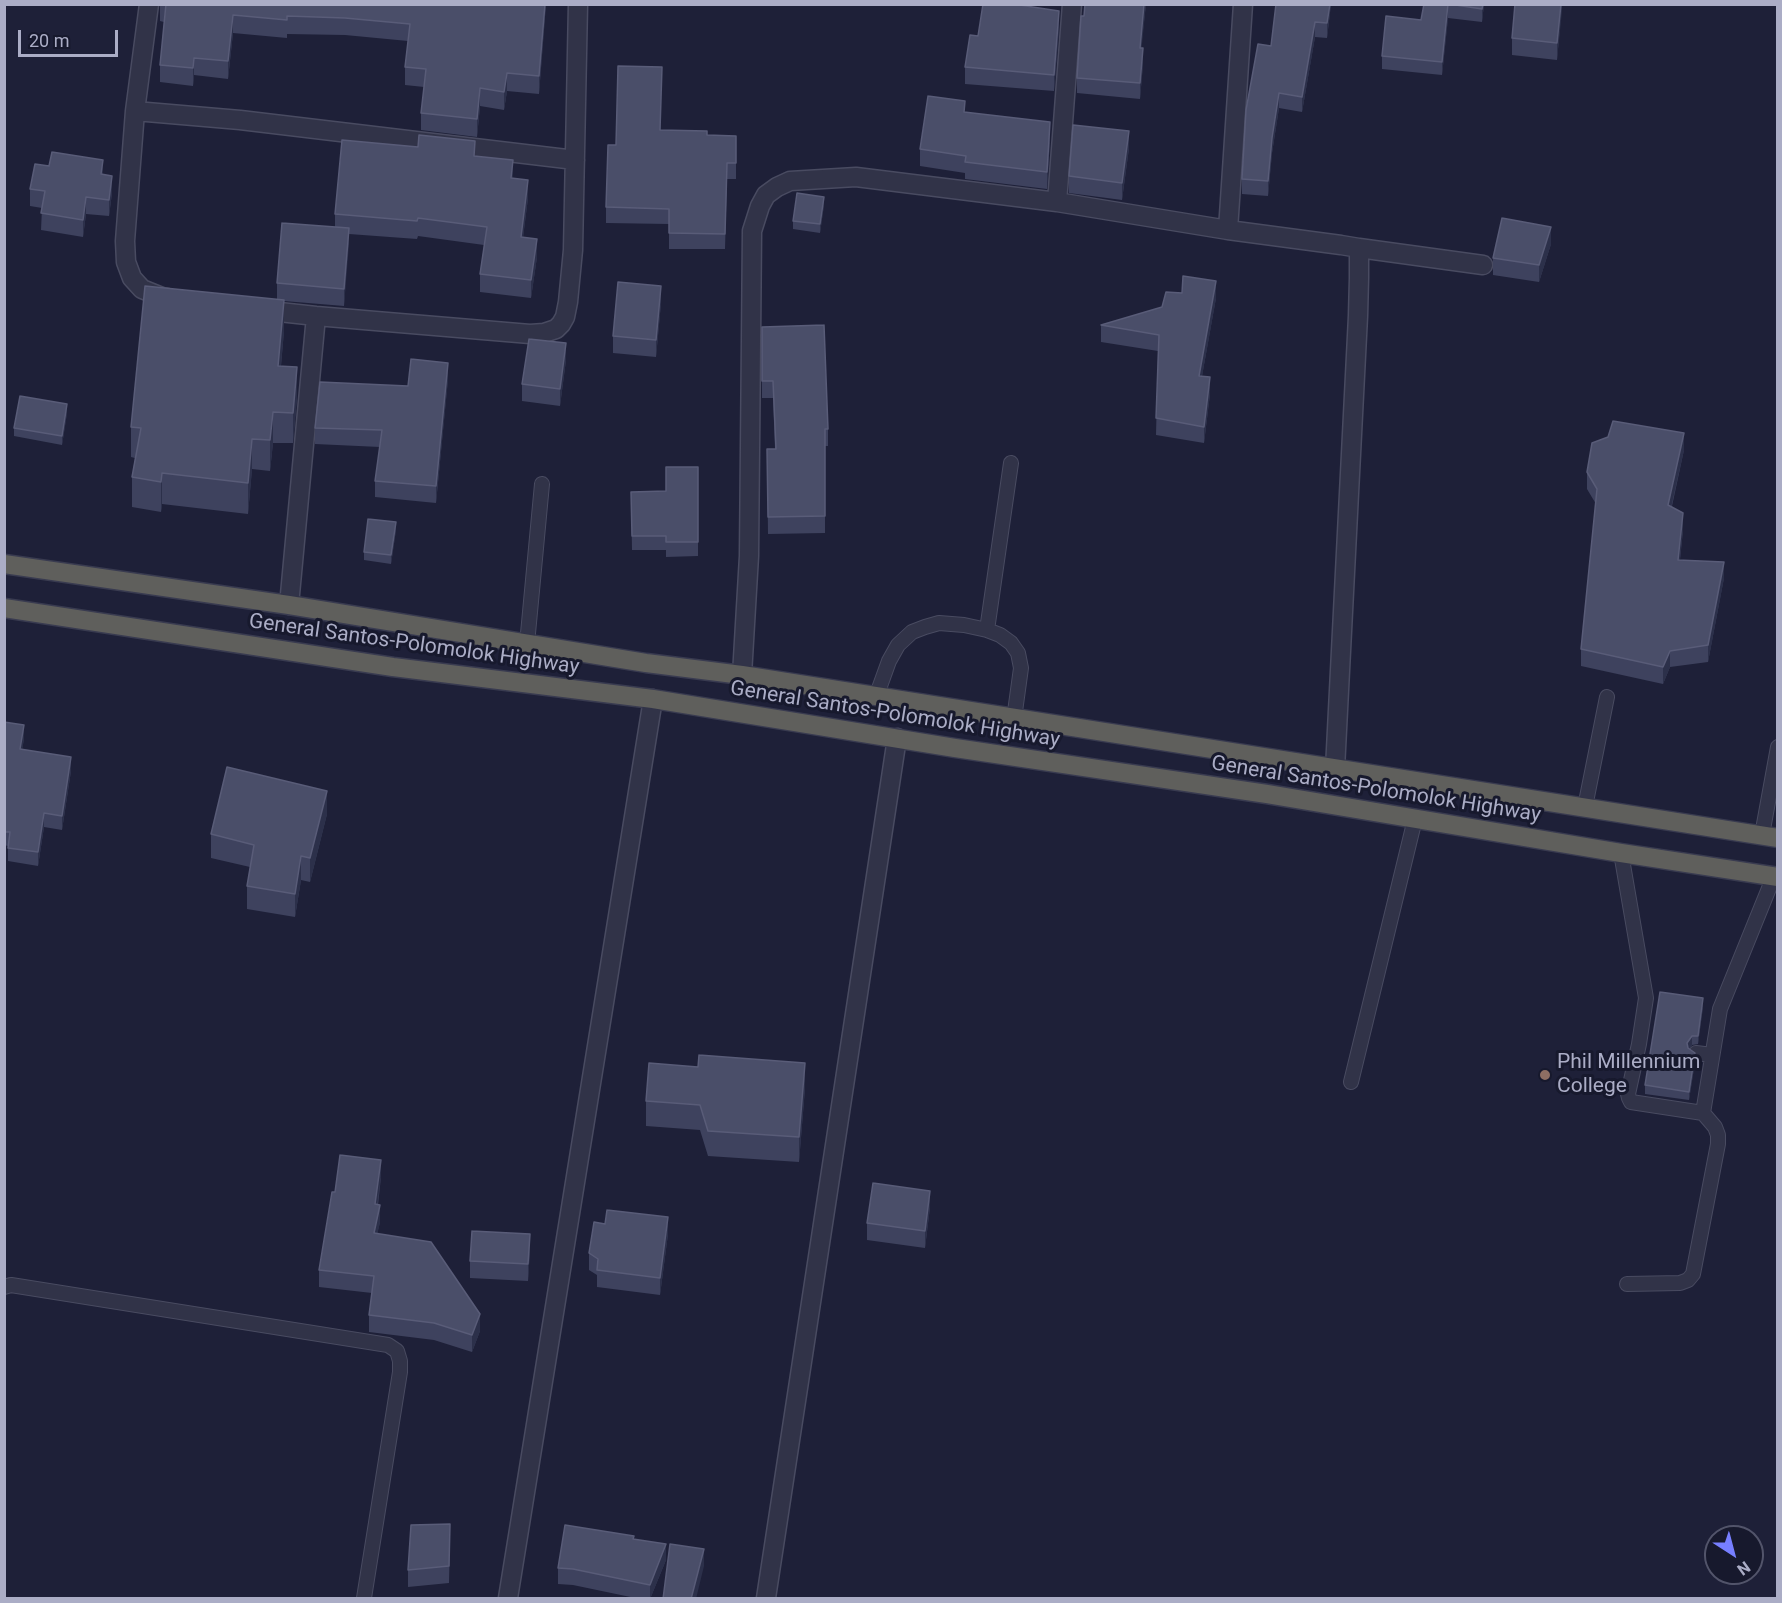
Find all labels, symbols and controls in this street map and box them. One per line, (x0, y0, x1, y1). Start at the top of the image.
scale bar (21, 18, 122, 56)
text: 20 m (29, 30, 69, 51)
street label: General Santos-Polomolok Highway (247, 609, 581, 681)
street label: General Santos-Polomolok Highway (728, 676, 1062, 754)
street label: General Santos-Polomolok Highway (1209, 751, 1543, 829)
place label: Phil Millennium College (1557, 1050, 1700, 1100)
marker: Phil Millennium College (1538, 1068, 1552, 1082)
north arrow (1704, 1525, 1764, 1585)
text: N (1734, 1557, 1754, 1579)

